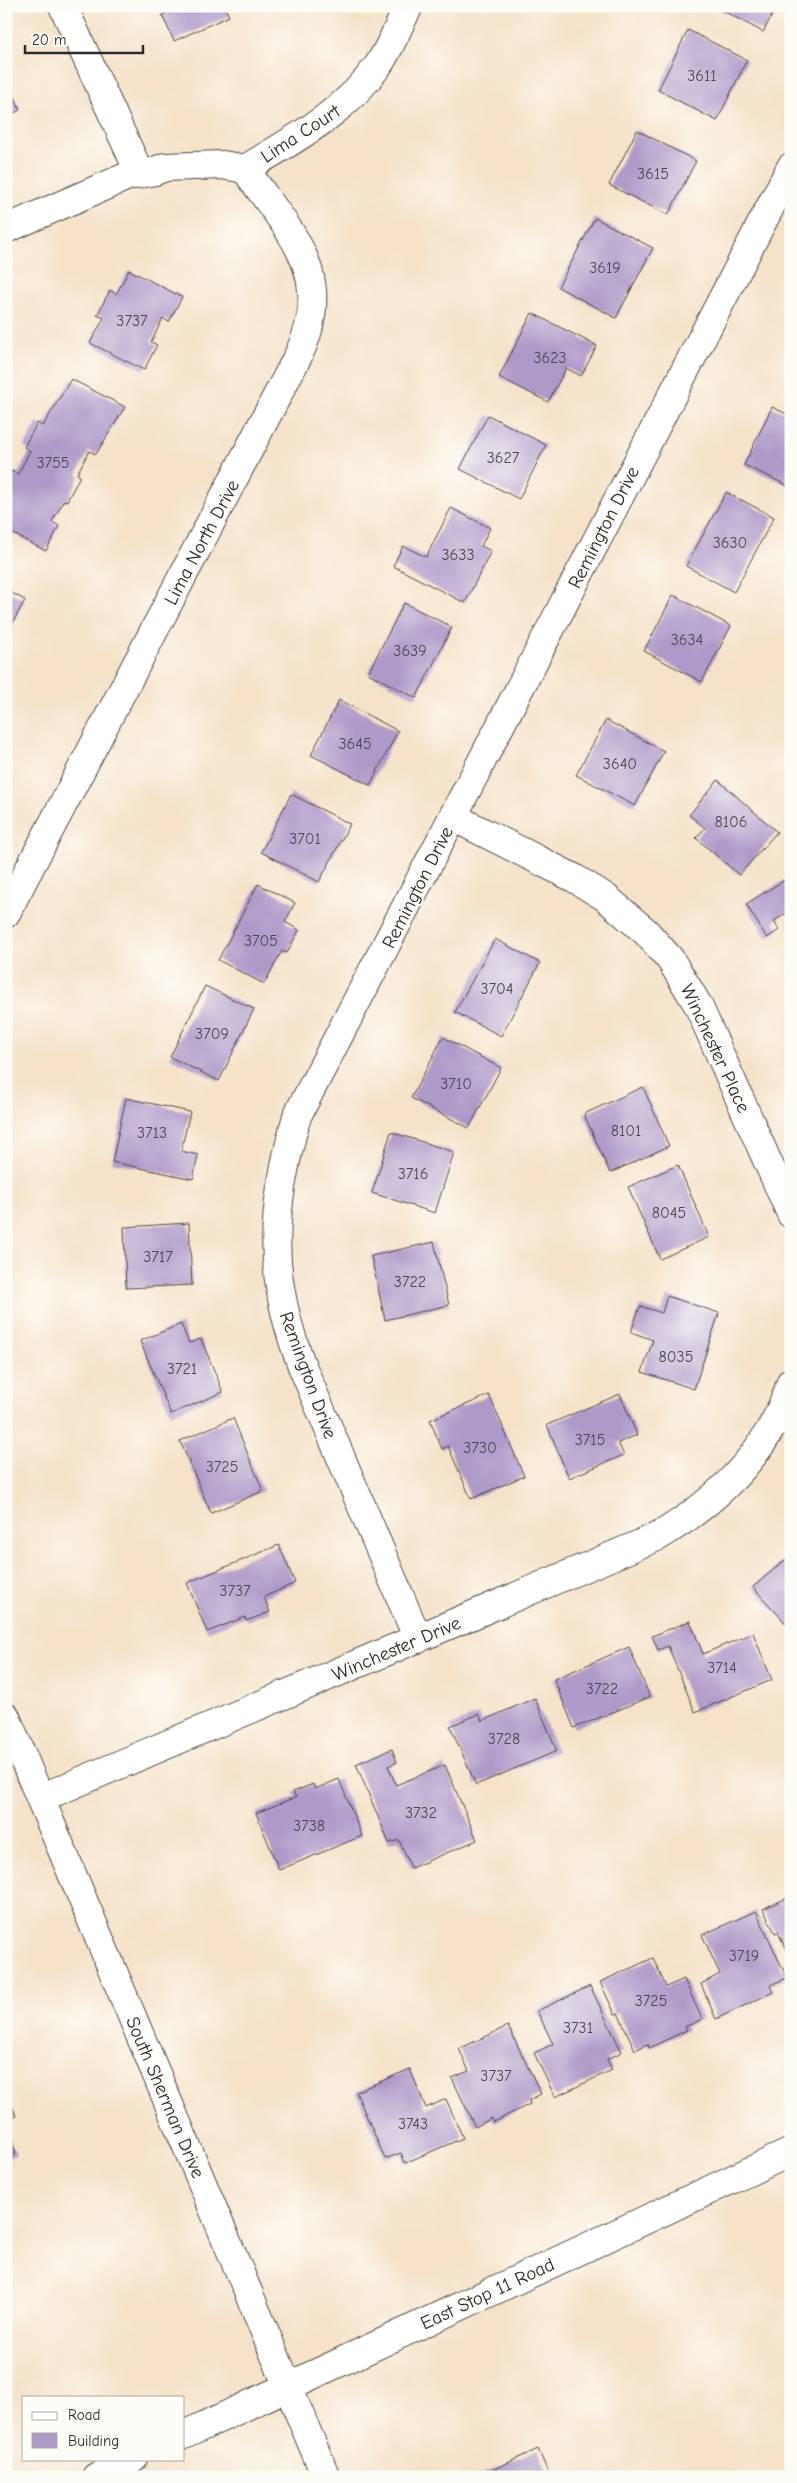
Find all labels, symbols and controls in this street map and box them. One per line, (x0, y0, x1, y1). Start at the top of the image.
scale bar (25, 22, 142, 54)
text: 20 m (32, 31, 66, 49)
house number: 3611 (687, 67, 717, 85)
street label: Lima Court (257, 100, 345, 168)
house number: 3615 (637, 165, 669, 183)
house number: 3619 (589, 259, 621, 277)
house number: 3737 (116, 312, 148, 330)
house number: 3623 (533, 349, 567, 367)
house number: 3627 (487, 449, 520, 467)
house number: 3755 (36, 454, 70, 472)
street label: Remington Drive (564, 463, 644, 592)
street label: Lima North Drive (160, 476, 244, 609)
house number: 3630 (713, 534, 747, 552)
house number: 3633 (442, 546, 474, 564)
house number: 3634 (671, 631, 703, 649)
house number: 3639 (393, 642, 427, 660)
house number: 3645 (338, 735, 372, 753)
house number: 3640 (603, 755, 637, 773)
house number: 8106 (715, 813, 748, 831)
street label: Remington Drive (378, 823, 458, 952)
house number: 3701 (289, 830, 321, 848)
house number: 3705 (244, 932, 278, 950)
house number: 3704 (480, 980, 514, 998)
street label: Winchester Place (676, 980, 755, 1116)
house number: 3709 (195, 1025, 229, 1043)
house number: 3710 (440, 1075, 472, 1093)
house number: 8101 (611, 1122, 641, 1140)
house number: 3713 (137, 1124, 167, 1142)
house number: 3716 (398, 1165, 428, 1183)
house number: 8045 (652, 1204, 686, 1222)
house number: 3717 (143, 1248, 173, 1266)
house number: 3722 (394, 1273, 426, 1291)
street label: Remington Drive (275, 1309, 341, 1442)
house number: 8035 (659, 1348, 693, 1366)
house number: 3721 (167, 1360, 197, 1378)
house number: 3715 (575, 1431, 605, 1449)
house number: 3730 (463, 1439, 497, 1457)
house number: 3725 (206, 1458, 238, 1476)
house number: 3737 (219, 1582, 251, 1600)
street label: Winchester Drive (329, 1612, 464, 1686)
house number: 3714 (707, 1659, 737, 1677)
house number: 3722 (586, 1680, 618, 1698)
house number: 3728 (488, 1730, 520, 1748)
house number: 3732 (405, 1804, 437, 1822)
house number: 3738 (293, 1817, 325, 1835)
house number: 3719 (729, 1947, 759, 1965)
house number: 3725 (635, 1992, 667, 2010)
street label: South Sherman Drive (121, 2013, 209, 2181)
house number: 3731 (563, 2019, 593, 2037)
house number: 3737 (480, 2067, 512, 2085)
house number: 3743 (398, 2115, 428, 2133)
street label: East Stop 11 Road (417, 2253, 558, 2335)
legend (22, 2396, 185, 2460)
text: Road (68, 2406, 100, 2424)
text: Building (68, 2432, 119, 2450)

